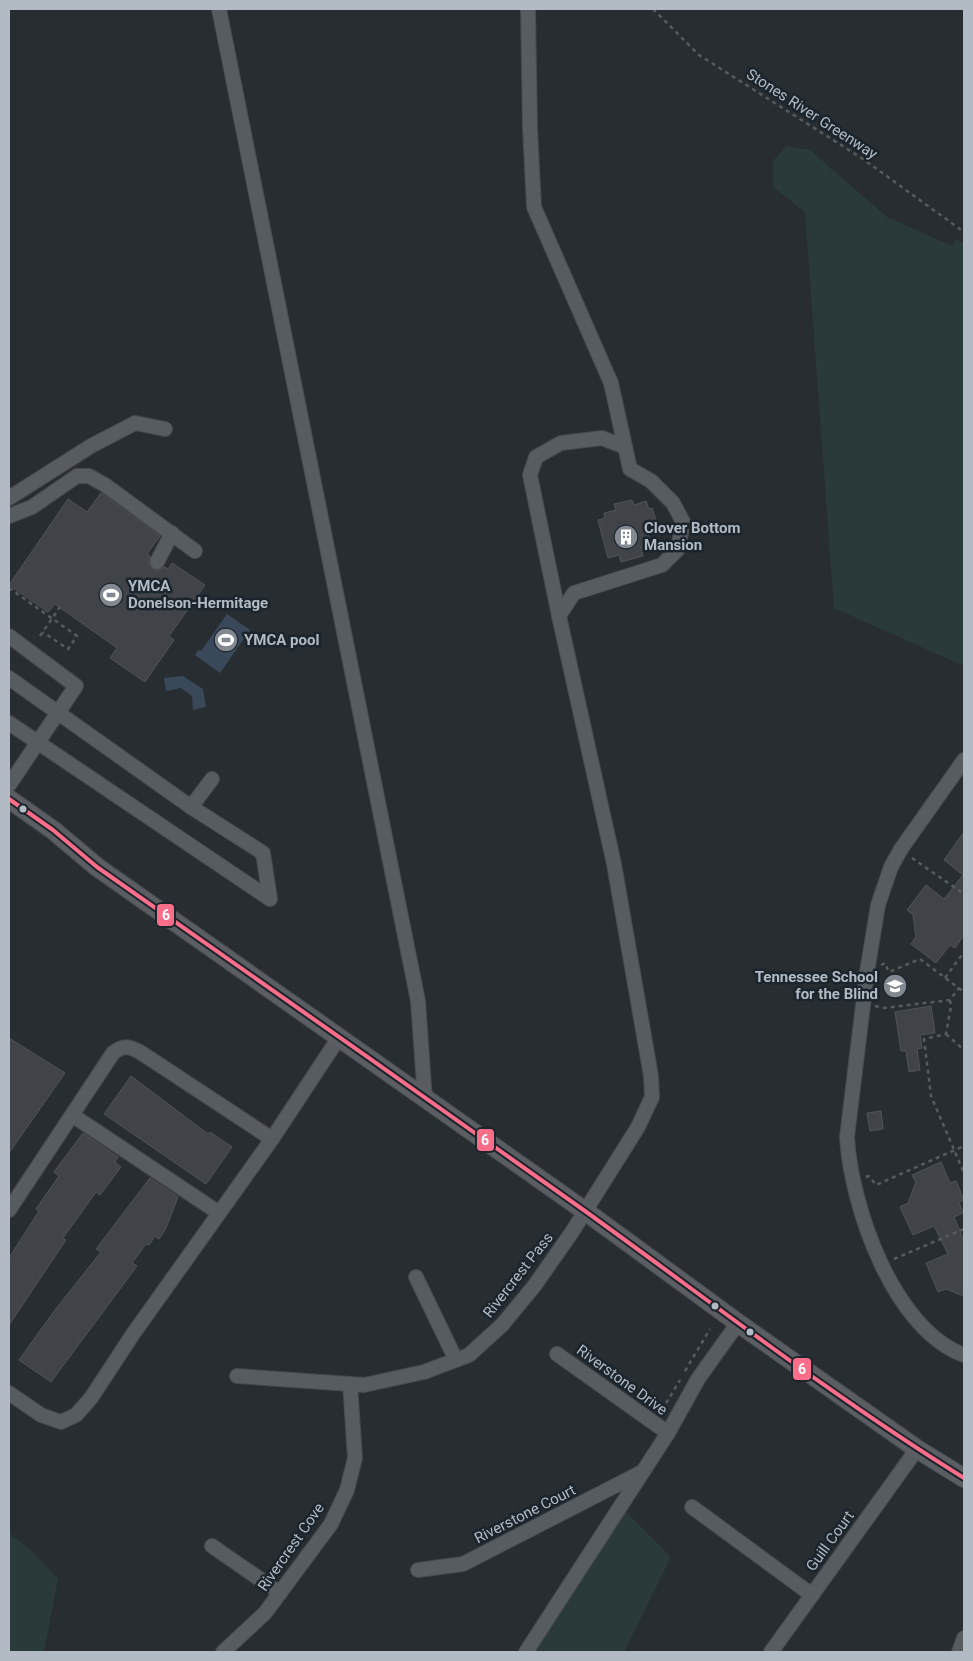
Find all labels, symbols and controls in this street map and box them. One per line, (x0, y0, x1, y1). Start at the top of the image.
street label: Stones River Greenway (743, 65, 881, 163)
place label: Clover Bottom Mansion (644, 519, 740, 554)
building icon: Clover Bottom Mansion (613, 524, 639, 550)
place label: YMCA Donelson-Hermitage (128, 577, 268, 612)
sports icon: YMCA Donelson-Hermitage (98, 582, 124, 608)
sports icon: YMCA pool (213, 627, 239, 653)
place label: YMCA pool (244, 631, 319, 649)
unlabelled marker (18, 804, 28, 814)
line badge: 6 (156, 903, 175, 927)
text: 6 (162, 907, 170, 923)
place label: Tennessee School for the Blind (755, 968, 878, 1003)
school or university icon: Tennessee School for the Blind (882, 973, 908, 999)
line badge: 6 (476, 1128, 495, 1152)
text: 6 (481, 1132, 489, 1148)
street label: Rivercrest Pass (479, 1229, 557, 1321)
unlabelled marker (710, 1301, 720, 1311)
unlabelled marker (745, 1327, 755, 1337)
street label: Riverstone Drive (573, 1341, 671, 1419)
line badge: 6 (792, 1357, 812, 1381)
text: 6 (798, 1361, 806, 1377)
street label: Riverstone Court (471, 1481, 579, 1547)
street label: Rivercrest Cove (254, 1499, 328, 1595)
street label: Guill Court (802, 1507, 858, 1575)

